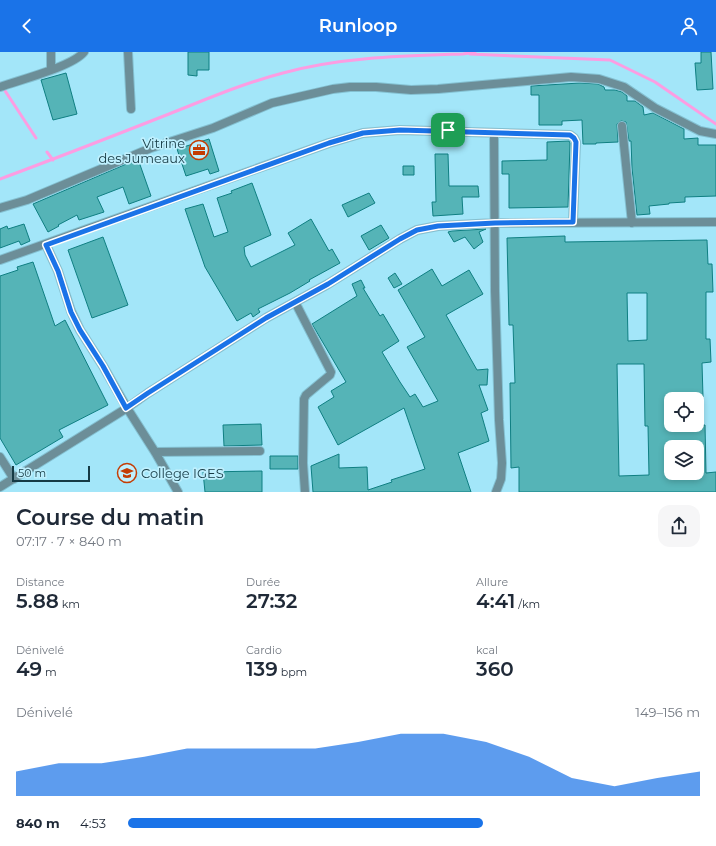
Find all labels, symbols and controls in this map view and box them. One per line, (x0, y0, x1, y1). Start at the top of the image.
icon: back (16, 15, 38, 37)
text: Runloop (319, 15, 397, 37)
icon: person (678, 15, 700, 37)
pin (431, 113, 465, 147)
icon: arrive (437, 119, 459, 141)
place label: Vitrine des Jumeaux (99, 135, 185, 166)
office icon: Vitrine des Jumeaux (188, 139, 210, 161)
map controls (664, 392, 704, 480)
button: locate (664, 392, 704, 432)
button: layers (664, 440, 704, 480)
school or university icon: College IGES (116, 462, 138, 484)
scale bar (12, 464, 90, 483)
place label: College IGES (141, 465, 224, 481)
text: 50 m (18, 466, 46, 480)
text: Course du matin (16, 504, 204, 531)
button: share (658, 505, 700, 547)
text: 07:17 · 7 × 840 m (16, 533, 122, 549)
text: Distance (16, 575, 64, 589)
text: Durée (246, 575, 280, 589)
text: Allure (476, 575, 508, 589)
text: 5.88 (16, 589, 59, 613)
text: 27:32 (246, 589, 297, 613)
text: 4:41 (476, 589, 515, 613)
text: km (59, 597, 80, 611)
text: /km (515, 597, 540, 611)
text: Dénivelé (16, 643, 64, 657)
text: Cardio (246, 643, 282, 657)
text: kcal (476, 643, 498, 657)
text: 49 (16, 657, 42, 681)
text: 139 (246, 657, 278, 681)
text: 360 (476, 657, 514, 681)
text: m (42, 665, 57, 679)
text: bpm (278, 665, 307, 679)
text: Dénivelé (16, 704, 73, 720)
text: 149–156 m (635, 704, 700, 720)
text: 840 m (16, 815, 60, 831)
text: 4:53 (80, 815, 106, 831)

